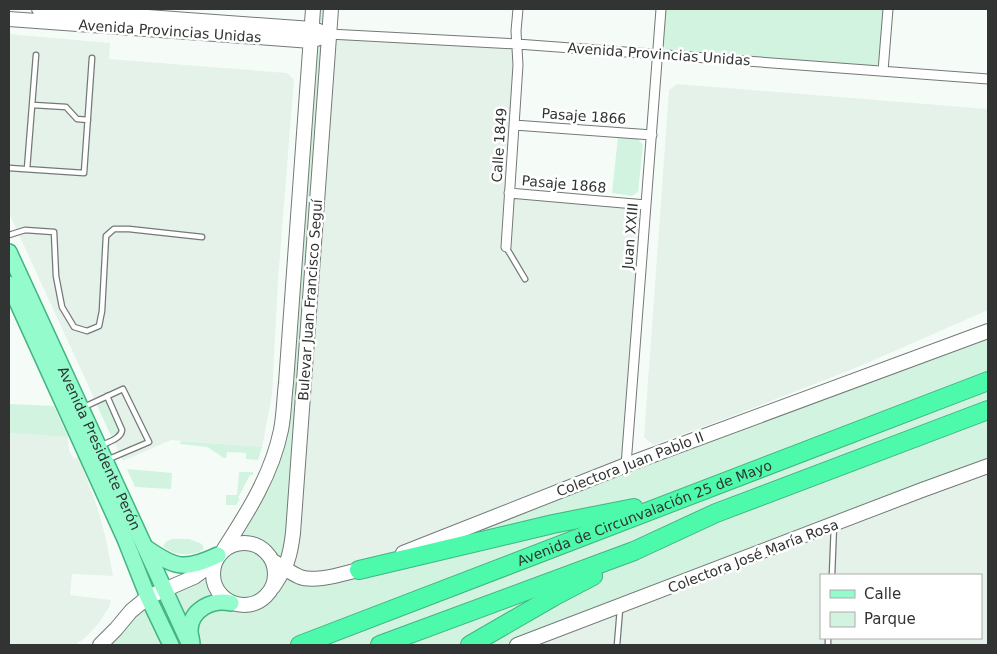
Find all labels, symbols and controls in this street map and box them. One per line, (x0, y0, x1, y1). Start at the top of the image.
street label: Avenida Provincias Unidas (78, 17, 262, 45)
street label: Avenida Provincias Unidas (567, 40, 751, 68)
street label: Pasaje 1866 (541, 105, 627, 127)
street label: Calle 1849 (488, 107, 510, 183)
street label: Pasaje 1868 (521, 172, 607, 196)
street label: Bulevar Juan Francisco Seguí (295, 198, 325, 401)
street label: Juan XXIII (619, 202, 641, 271)
street label: Avenida Presidente Perón (55, 364, 144, 533)
street label: Colectora Juan Pablo II (554, 428, 706, 500)
street label: Avenida de Circunvalación 25 de Mayo (515, 457, 774, 569)
street label: Colectora José María Rosa (665, 516, 841, 596)
legend (820, 574, 982, 639)
text: Calle (864, 585, 901, 603)
text: Parque (864, 610, 916, 628)

